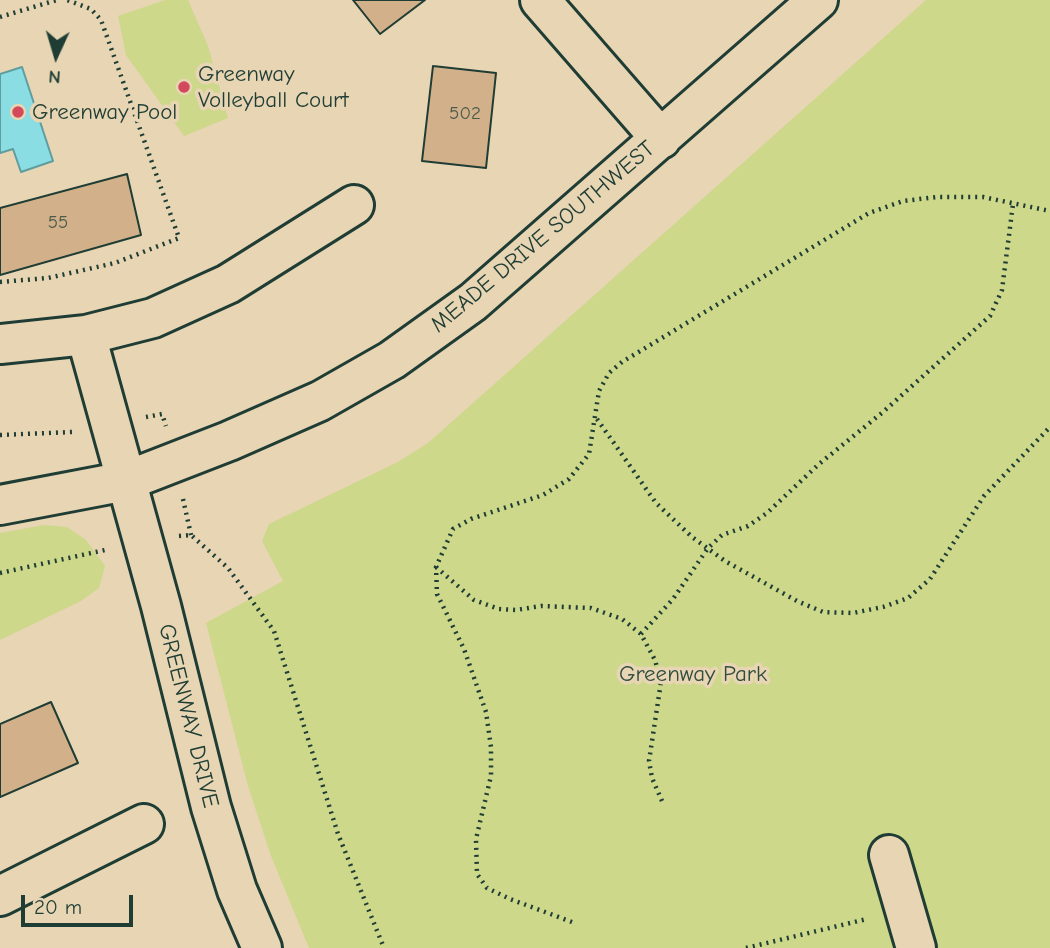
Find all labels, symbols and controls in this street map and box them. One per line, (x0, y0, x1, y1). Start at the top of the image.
north arrow (21, 21, 91, 91)
place label: Greenway Volleyball Court (198, 60, 349, 114)
text: N (48, 66, 61, 88)
marker: Greenway Volleyball Court (176, 79, 192, 95)
place label: Greenway Pool (32, 98, 177, 126)
house number: 502 (449, 103, 481, 125)
marker: Greenway Pool (10, 104, 26, 120)
street label: MEADE DRIVE SOUTHWEST (425, 135, 661, 339)
house number: 55 (48, 212, 68, 234)
street label: GREENWAY DRIVE (152, 621, 224, 811)
park label: Greenway Park (619, 660, 767, 688)
scale bar (24, 881, 136, 925)
text: 20 m (34, 895, 82, 919)

